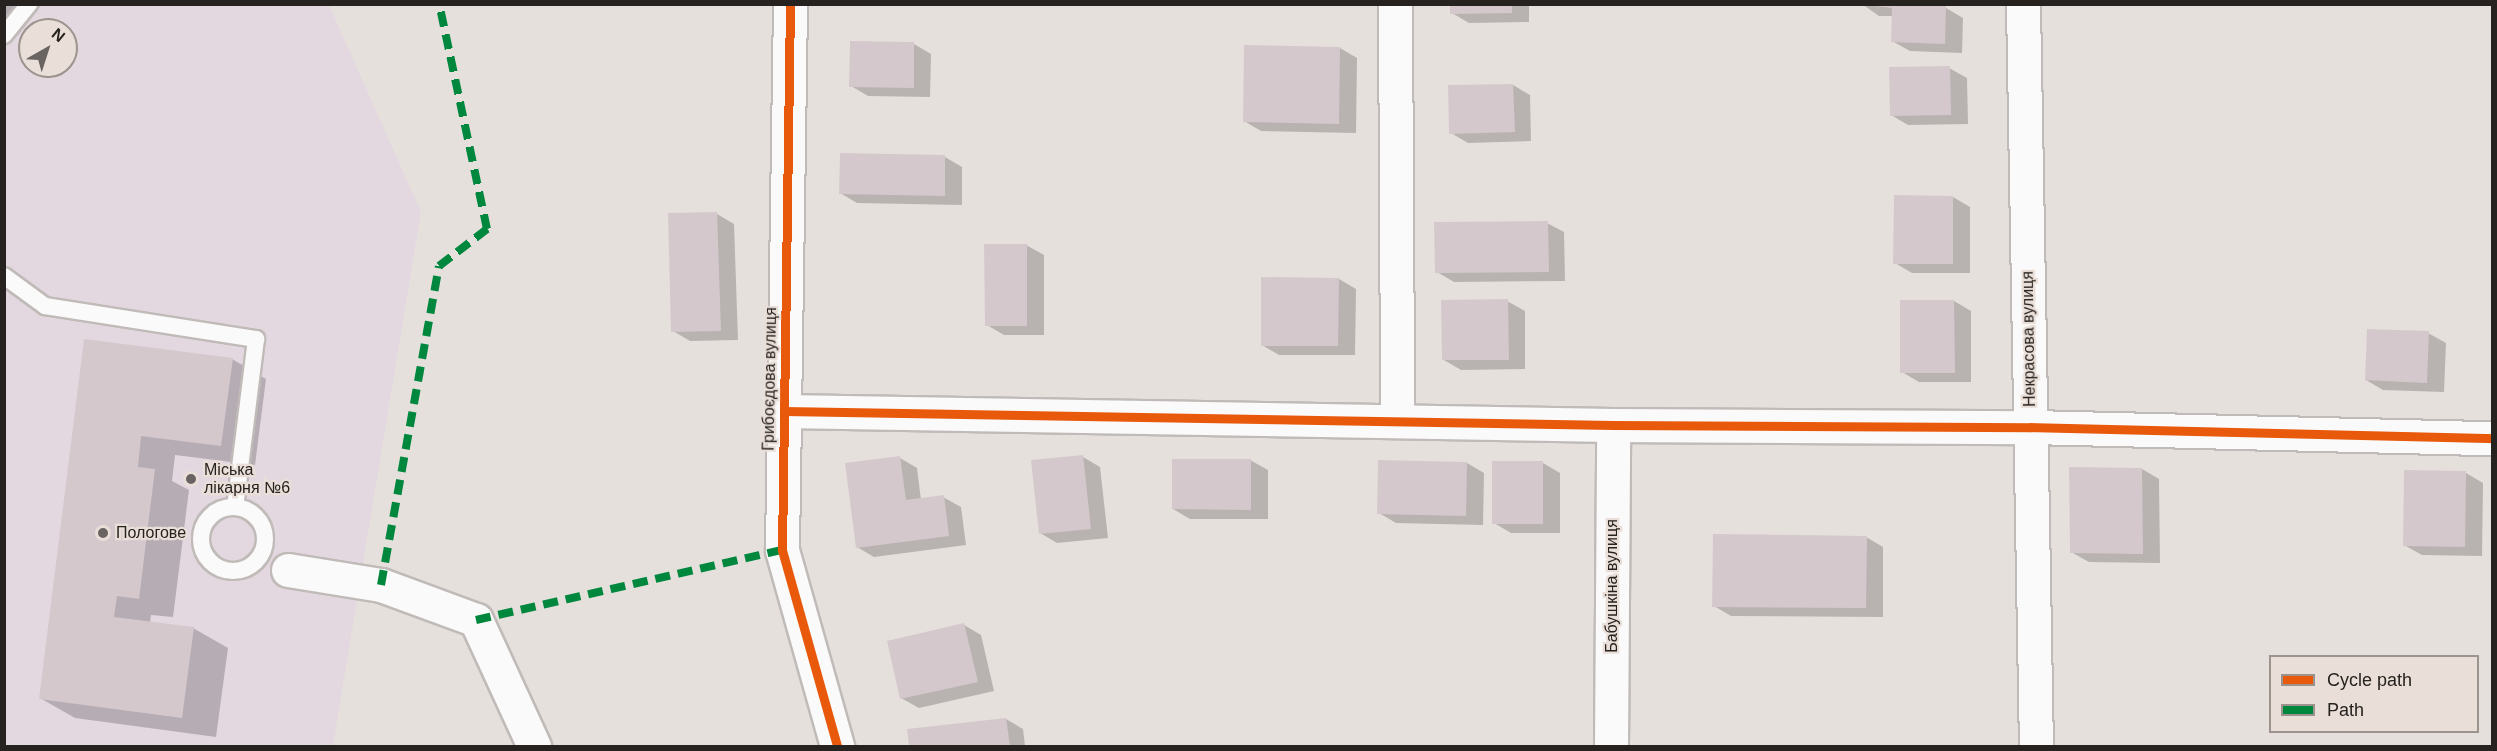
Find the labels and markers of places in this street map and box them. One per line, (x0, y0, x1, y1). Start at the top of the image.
place label: Міська лікарня №6 (204, 460, 290, 498)
marker: Міська лікарня №6 (182, 470, 200, 488)
place label: Пологове (116, 523, 186, 543)
marker: Пологове (94, 524, 112, 542)

